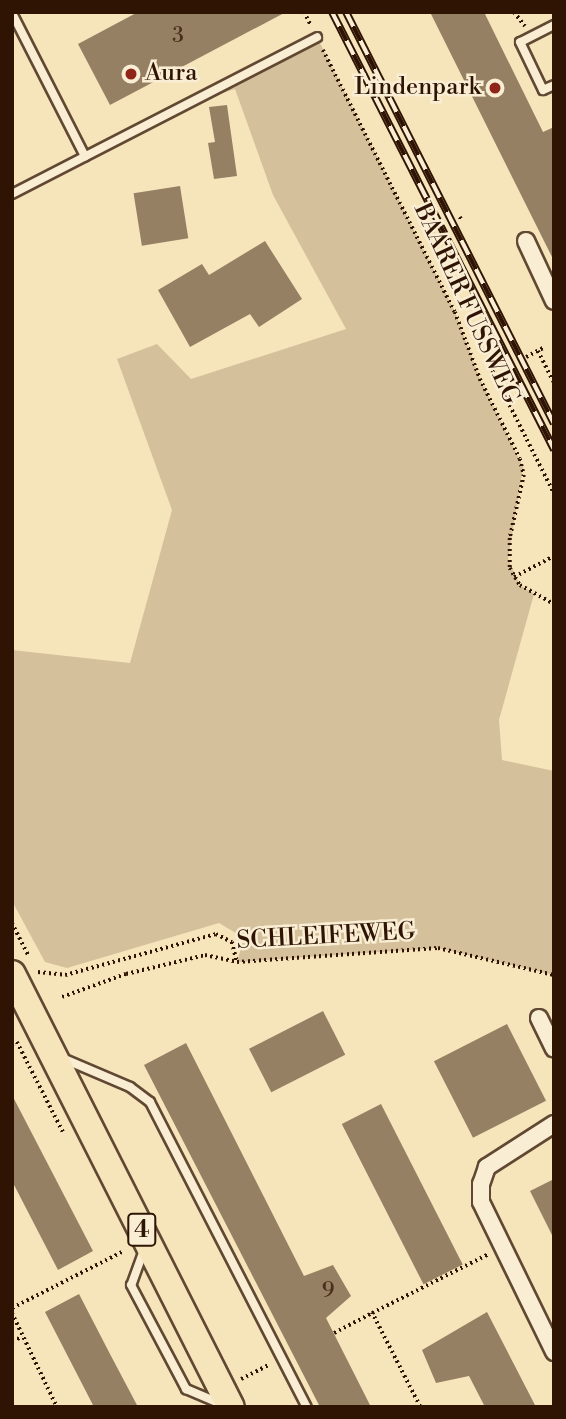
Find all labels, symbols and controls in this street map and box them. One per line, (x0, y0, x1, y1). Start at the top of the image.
house number: 3 (172, 23, 184, 49)
place label: Aura (145, 60, 197, 88)
marker: Aura (123, 66, 139, 82)
place label: Lindenpark (354, 74, 481, 102)
marker: Lindenpark (487, 80, 503, 96)
street label: BAARER FUSSWEG (407, 199, 525, 409)
street label: SCHLEIFEWEG (236, 918, 416, 956)
road number: 4 (126, 1210, 158, 1250)
house number: 9 (322, 1278, 334, 1304)

